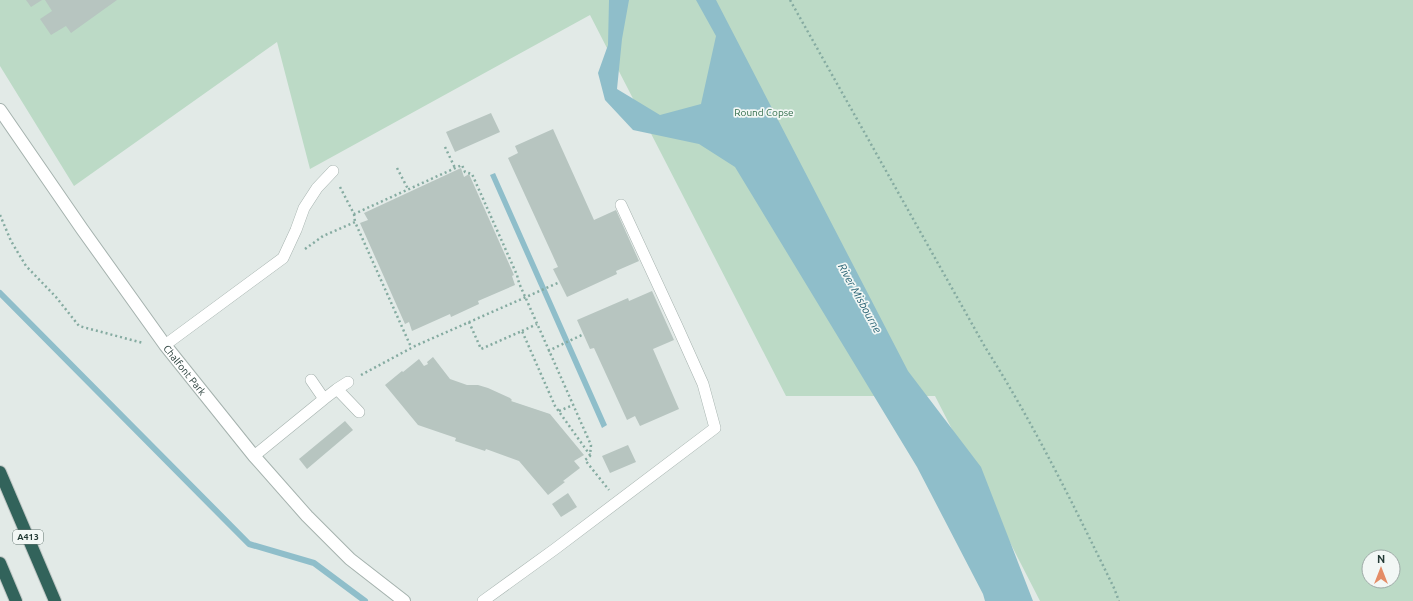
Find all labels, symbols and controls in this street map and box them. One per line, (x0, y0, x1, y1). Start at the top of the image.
park label: Round Copse (734, 107, 794, 118)
water label: River Misbourne (836, 261, 884, 335)
street label: Chalfont Park (161, 343, 208, 397)
road number: A413 (13, 530, 43, 544)
north arrow (1361, 549, 1401, 589)
text: N (1377, 553, 1385, 565)

